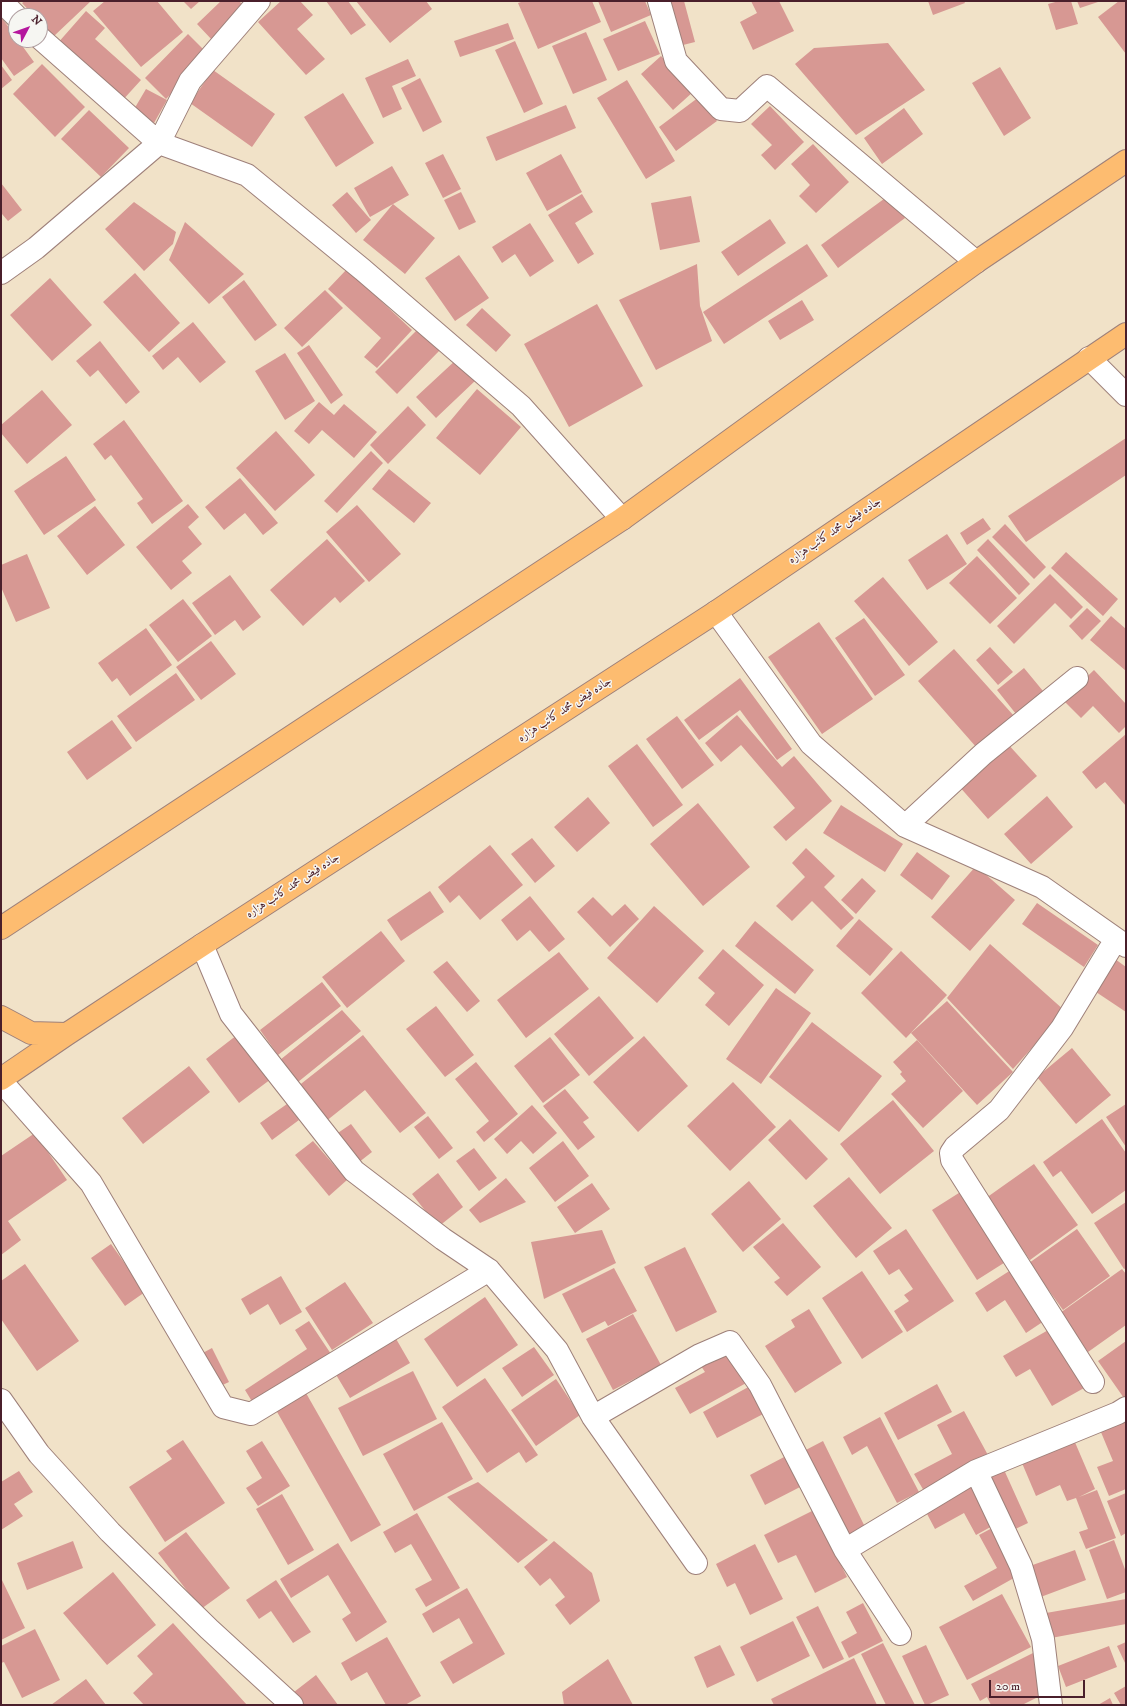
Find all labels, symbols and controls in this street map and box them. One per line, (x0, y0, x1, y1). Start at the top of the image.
north arrow (8, 8, 48, 48)
text: N (28, 13, 45, 29)
street label: جاده فیض محمد کاتب هزاره (786, 495, 884, 567)
street label: جاده فیض محمد کاتب هزاره (515, 674, 615, 746)
street label: جاده فیض محمد کاتب هزاره (243, 850, 343, 922)
scale bar (991, 1672, 1087, 1698)
text: 20 m (996, 1679, 1020, 1694)

